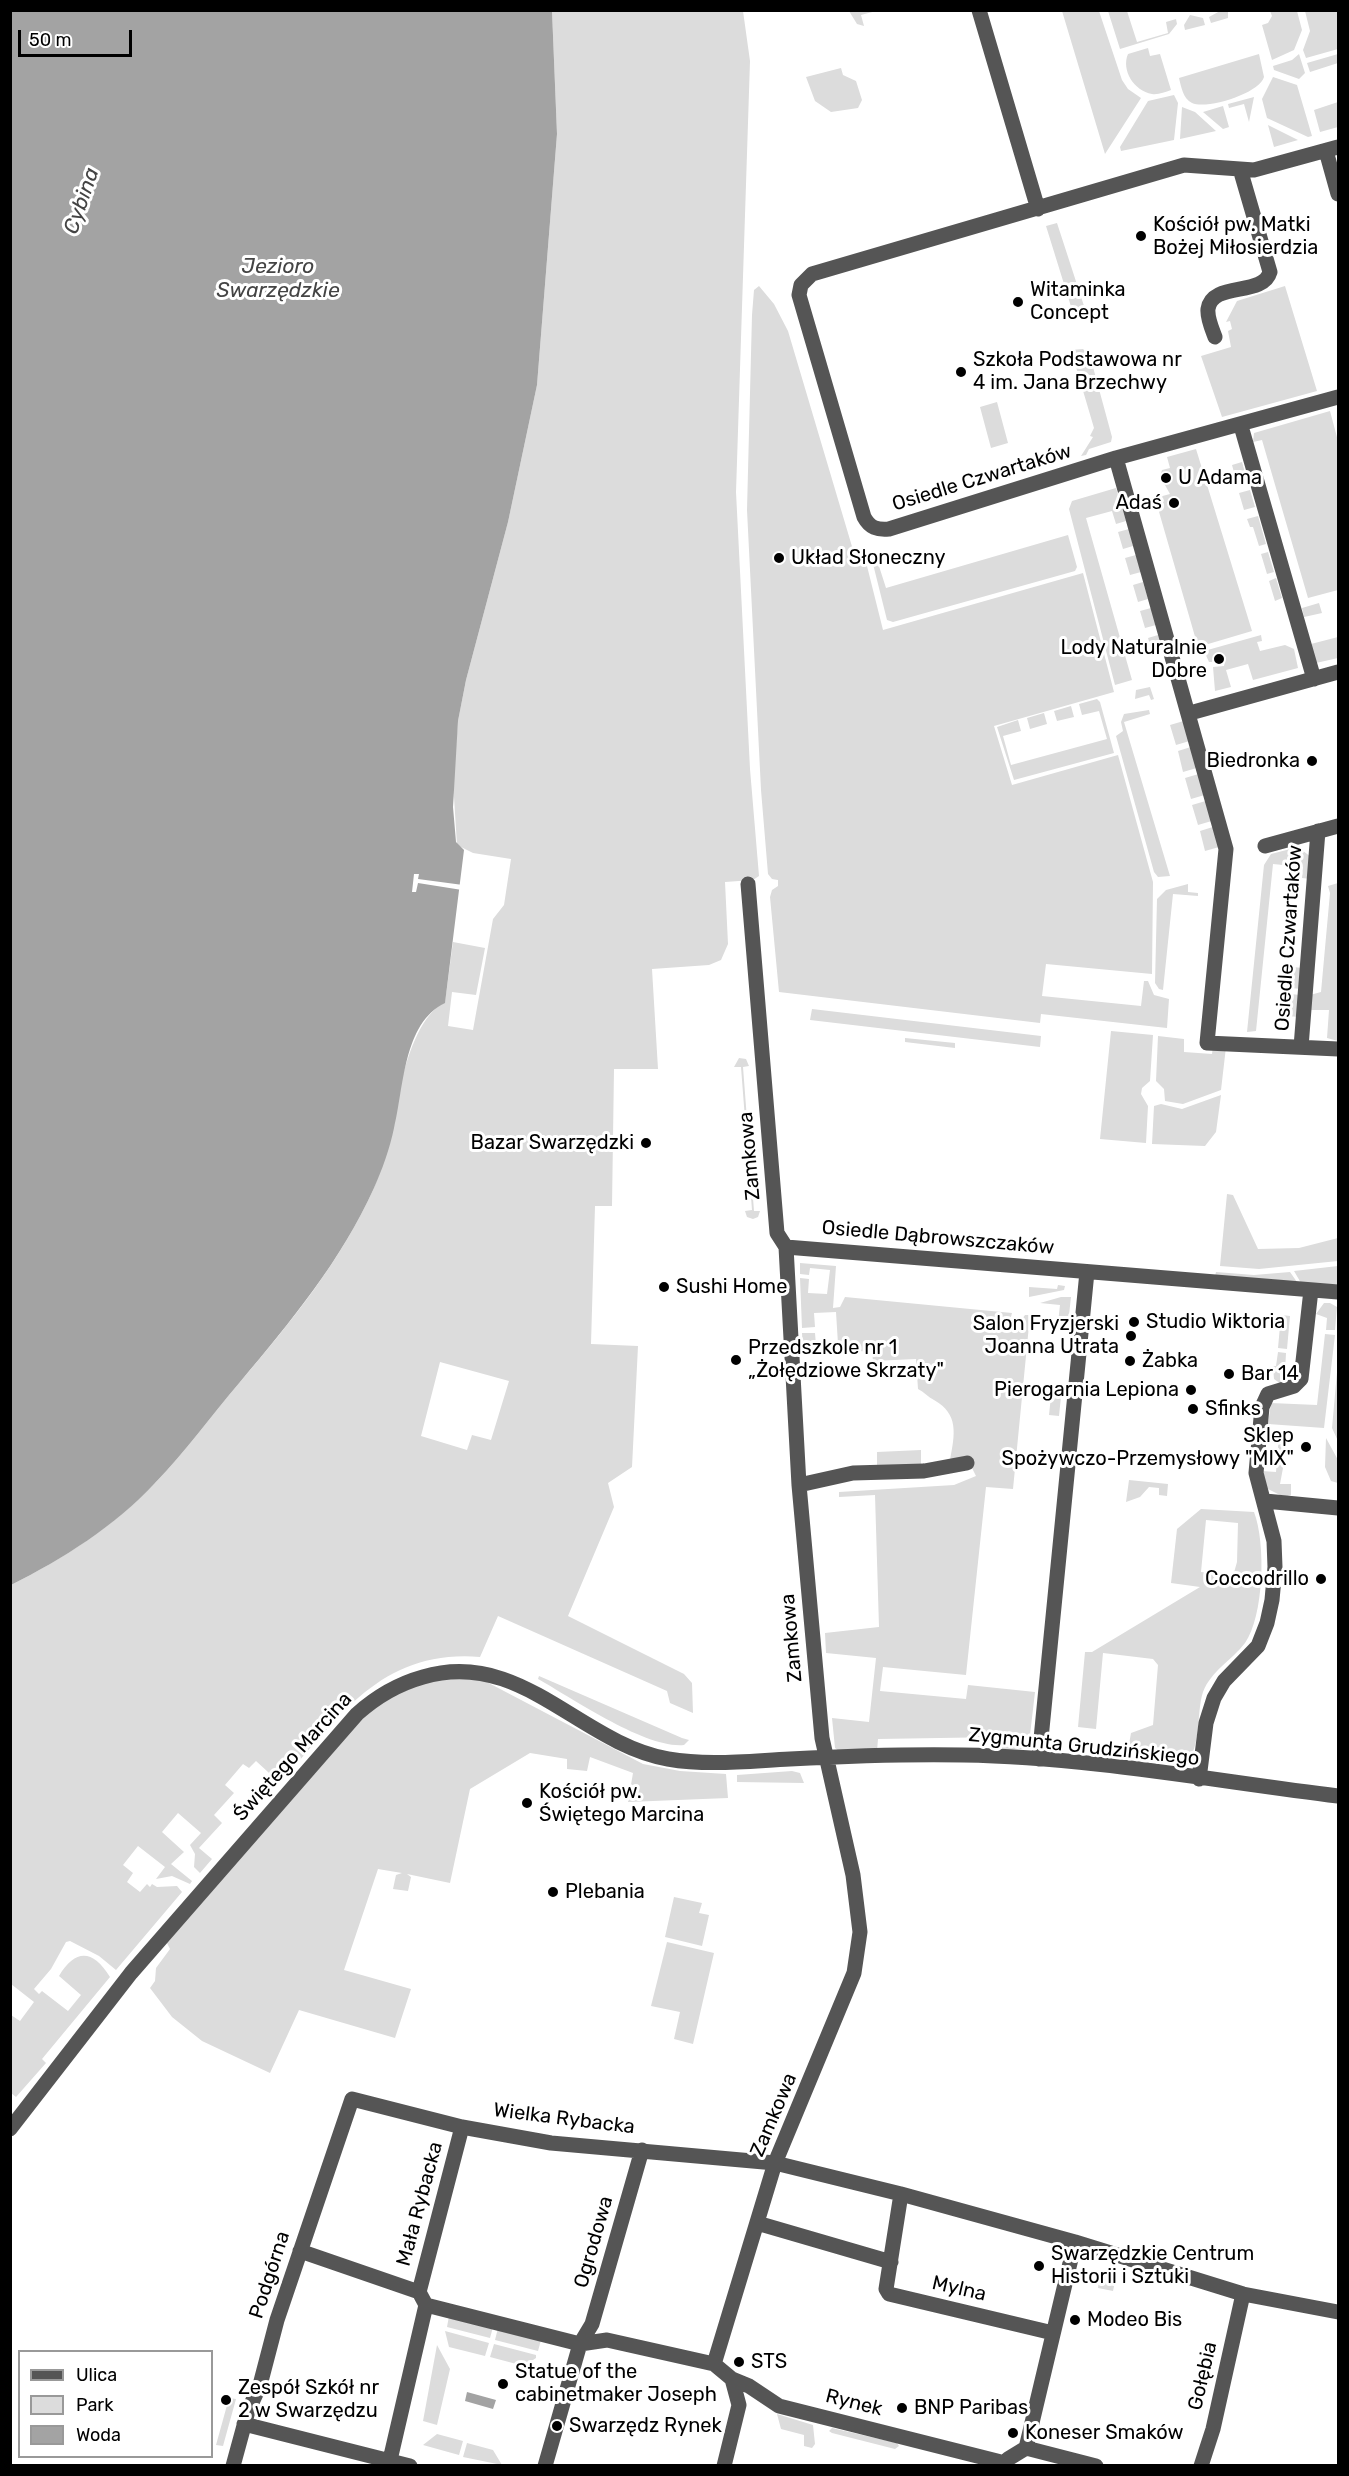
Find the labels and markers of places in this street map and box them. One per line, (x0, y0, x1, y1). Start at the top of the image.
place label: Kościół pw. Matki Bożej Miłosierdzia (1153, 213, 1318, 260)
marker: Kościół pw. Matki Bożej Miłosierdzia (1134, 229, 1148, 243)
place label: Witaminka Concept (1030, 278, 1126, 325)
marker: Witaminka Concept (1011, 295, 1025, 309)
place label: Szkoła Podstawowa nr 4 im. Jana Brzechwy (973, 348, 1182, 395)
marker: Szkoła Podstawowa nr 4 im. Jana Brzechwy (954, 365, 968, 379)
place label: U Adama (1178, 466, 1262, 490)
marker: U Adama (1159, 471, 1173, 485)
place label: Adaś (1116, 491, 1162, 515)
marker: Adaś (1167, 496, 1181, 510)
place label: Układ Słoneczny (791, 546, 946, 570)
marker: Układ Słoneczny (772, 551, 786, 565)
place label: Lody Naturalnie Dobre (1060, 636, 1207, 683)
marker: Lody Naturalnie Dobre (1212, 652, 1226, 666)
place label: Biedronka (1207, 749, 1300, 773)
marker: Biedronka (1305, 754, 1319, 768)
place label: Bazar Swarzędzki (471, 1131, 634, 1155)
marker: Bazar Swarzędzki (639, 1136, 653, 1150)
place label: Sushi Home (676, 1275, 787, 1299)
marker: Sushi Home (657, 1280, 671, 1294)
place label: Studio Wiktoria (1146, 1310, 1285, 1334)
place label: Salon Fryzjerski Joanna Utrata (973, 1312, 1119, 1359)
marker: Studio Wiktoria (1127, 1315, 1141, 1329)
marker: Salon Fryzjerski Joanna Utrata (1124, 1329, 1138, 1343)
place label: Przedszkole nr 1 „Żołędziowe Skrzaty" (748, 1336, 944, 1383)
place label: Żabka (1142, 1349, 1198, 1373)
marker: Przedszkole nr 1 „Żołędziowe Skrzaty" (729, 1353, 743, 1367)
marker: Żabka (1123, 1354, 1137, 1368)
place label: Bar 14 (1241, 1362, 1299, 1386)
marker: Bar 14 (1222, 1367, 1236, 1381)
place label: Pierogarnia Lepiona (994, 1378, 1179, 1402)
marker: Pierogarnia Lepiona (1184, 1383, 1198, 1397)
place label: Sfinks (1205, 1397, 1261, 1421)
marker: Sfinks (1186, 1402, 1200, 1416)
place label: Sklep Spożywczo-Przemysłowy "MIX" (1001, 1424, 1294, 1471)
marker: Sklep Spożywczo-Przemysłowy "MIX" (1299, 1440, 1313, 1454)
place label: Coccodrillo (1205, 1567, 1309, 1591)
marker: Coccodrillo (1314, 1572, 1328, 1586)
place label: Kościół pw. Świętego Marcina (539, 1780, 704, 1827)
marker: Kościół pw. Świętego Marcina (520, 1796, 534, 1810)
place label: Plebania (565, 1880, 645, 1904)
marker: Plebania (546, 1885, 560, 1899)
place label: Swarzędzkie Centrum Historii i Sztuki (1051, 2242, 1254, 2289)
marker: Swarzędzkie Centrum Historii i Sztuki (1032, 2259, 1046, 2273)
place label: Modeo Bis (1087, 2308, 1182, 2332)
marker: Modeo Bis (1068, 2313, 1082, 2327)
place label: STS (751, 2350, 787, 2374)
marker: STS (732, 2355, 746, 2369)
place label: Statue of the cabinetmaker Joseph (515, 2360, 717, 2407)
place label: Zespół Szkół nr 2 w Swarzędzu (238, 2376, 379, 2423)
marker: Statue of the cabinetmaker Joseph (496, 2377, 510, 2391)
marker: Zespół Szkół nr 2 w Swarzędzu (219, 2393, 233, 2407)
place label: BNP Paribas (914, 2396, 1028, 2420)
marker: BNP Paribas (895, 2401, 909, 2415)
place label: Swarzędz Rynek (569, 2414, 722, 2438)
marker: Swarzędz Rynek (550, 2419, 564, 2433)
place label: Koneser Smaków (1025, 2421, 1183, 2445)
marker: Koneser Smaków (1006, 2426, 1020, 2440)

